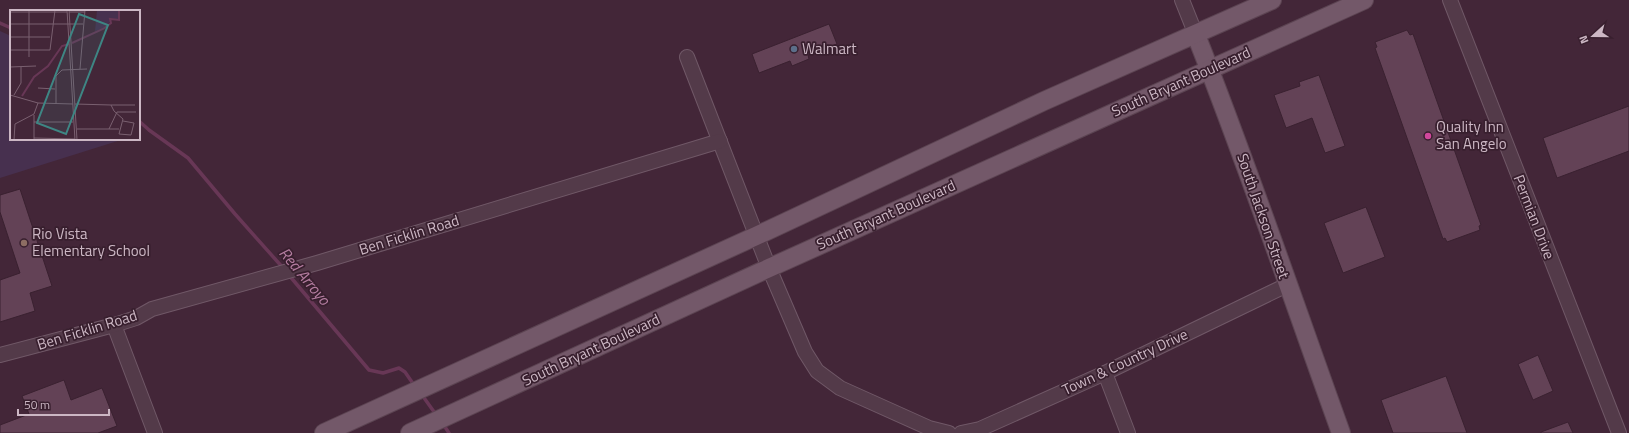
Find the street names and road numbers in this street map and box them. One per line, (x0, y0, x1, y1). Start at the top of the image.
street label: South Bryant Boulevard (1108, 41, 1254, 123)
street label: South Jackson Street (1231, 150, 1296, 282)
street label: Permian Drive (1508, 171, 1561, 263)
street label: South Bryant Boulevard (813, 174, 959, 256)
street label: Ben Ficklin Road (356, 208, 462, 261)
street label: Ben Ficklin Road (34, 303, 140, 356)
street label: South Bryant Boulevard (518, 307, 664, 392)
street label: Town & Country Drive (1058, 322, 1192, 401)

